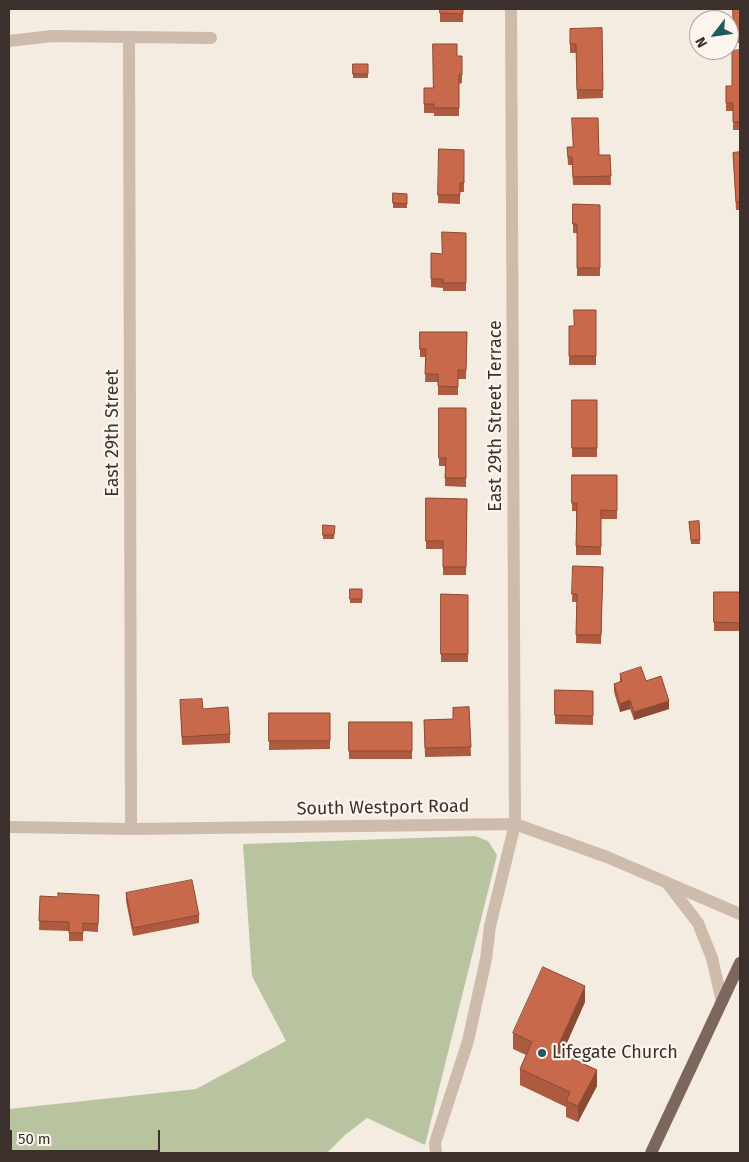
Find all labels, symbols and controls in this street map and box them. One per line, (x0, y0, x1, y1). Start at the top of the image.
north arrow (689, 10, 739, 60)
text: N (692, 34, 711, 51)
street label: East 29th Street Terrace (485, 320, 507, 512)
street label: East 29th Street (102, 369, 124, 497)
street label: South Westport Road (296, 796, 470, 820)
place label: Lifegate Church (552, 1042, 678, 1064)
marker: Lifegate Church (536, 1047, 548, 1059)
scale bar (12, 1120, 162, 1152)
text: 50 m (18, 1130, 51, 1148)

